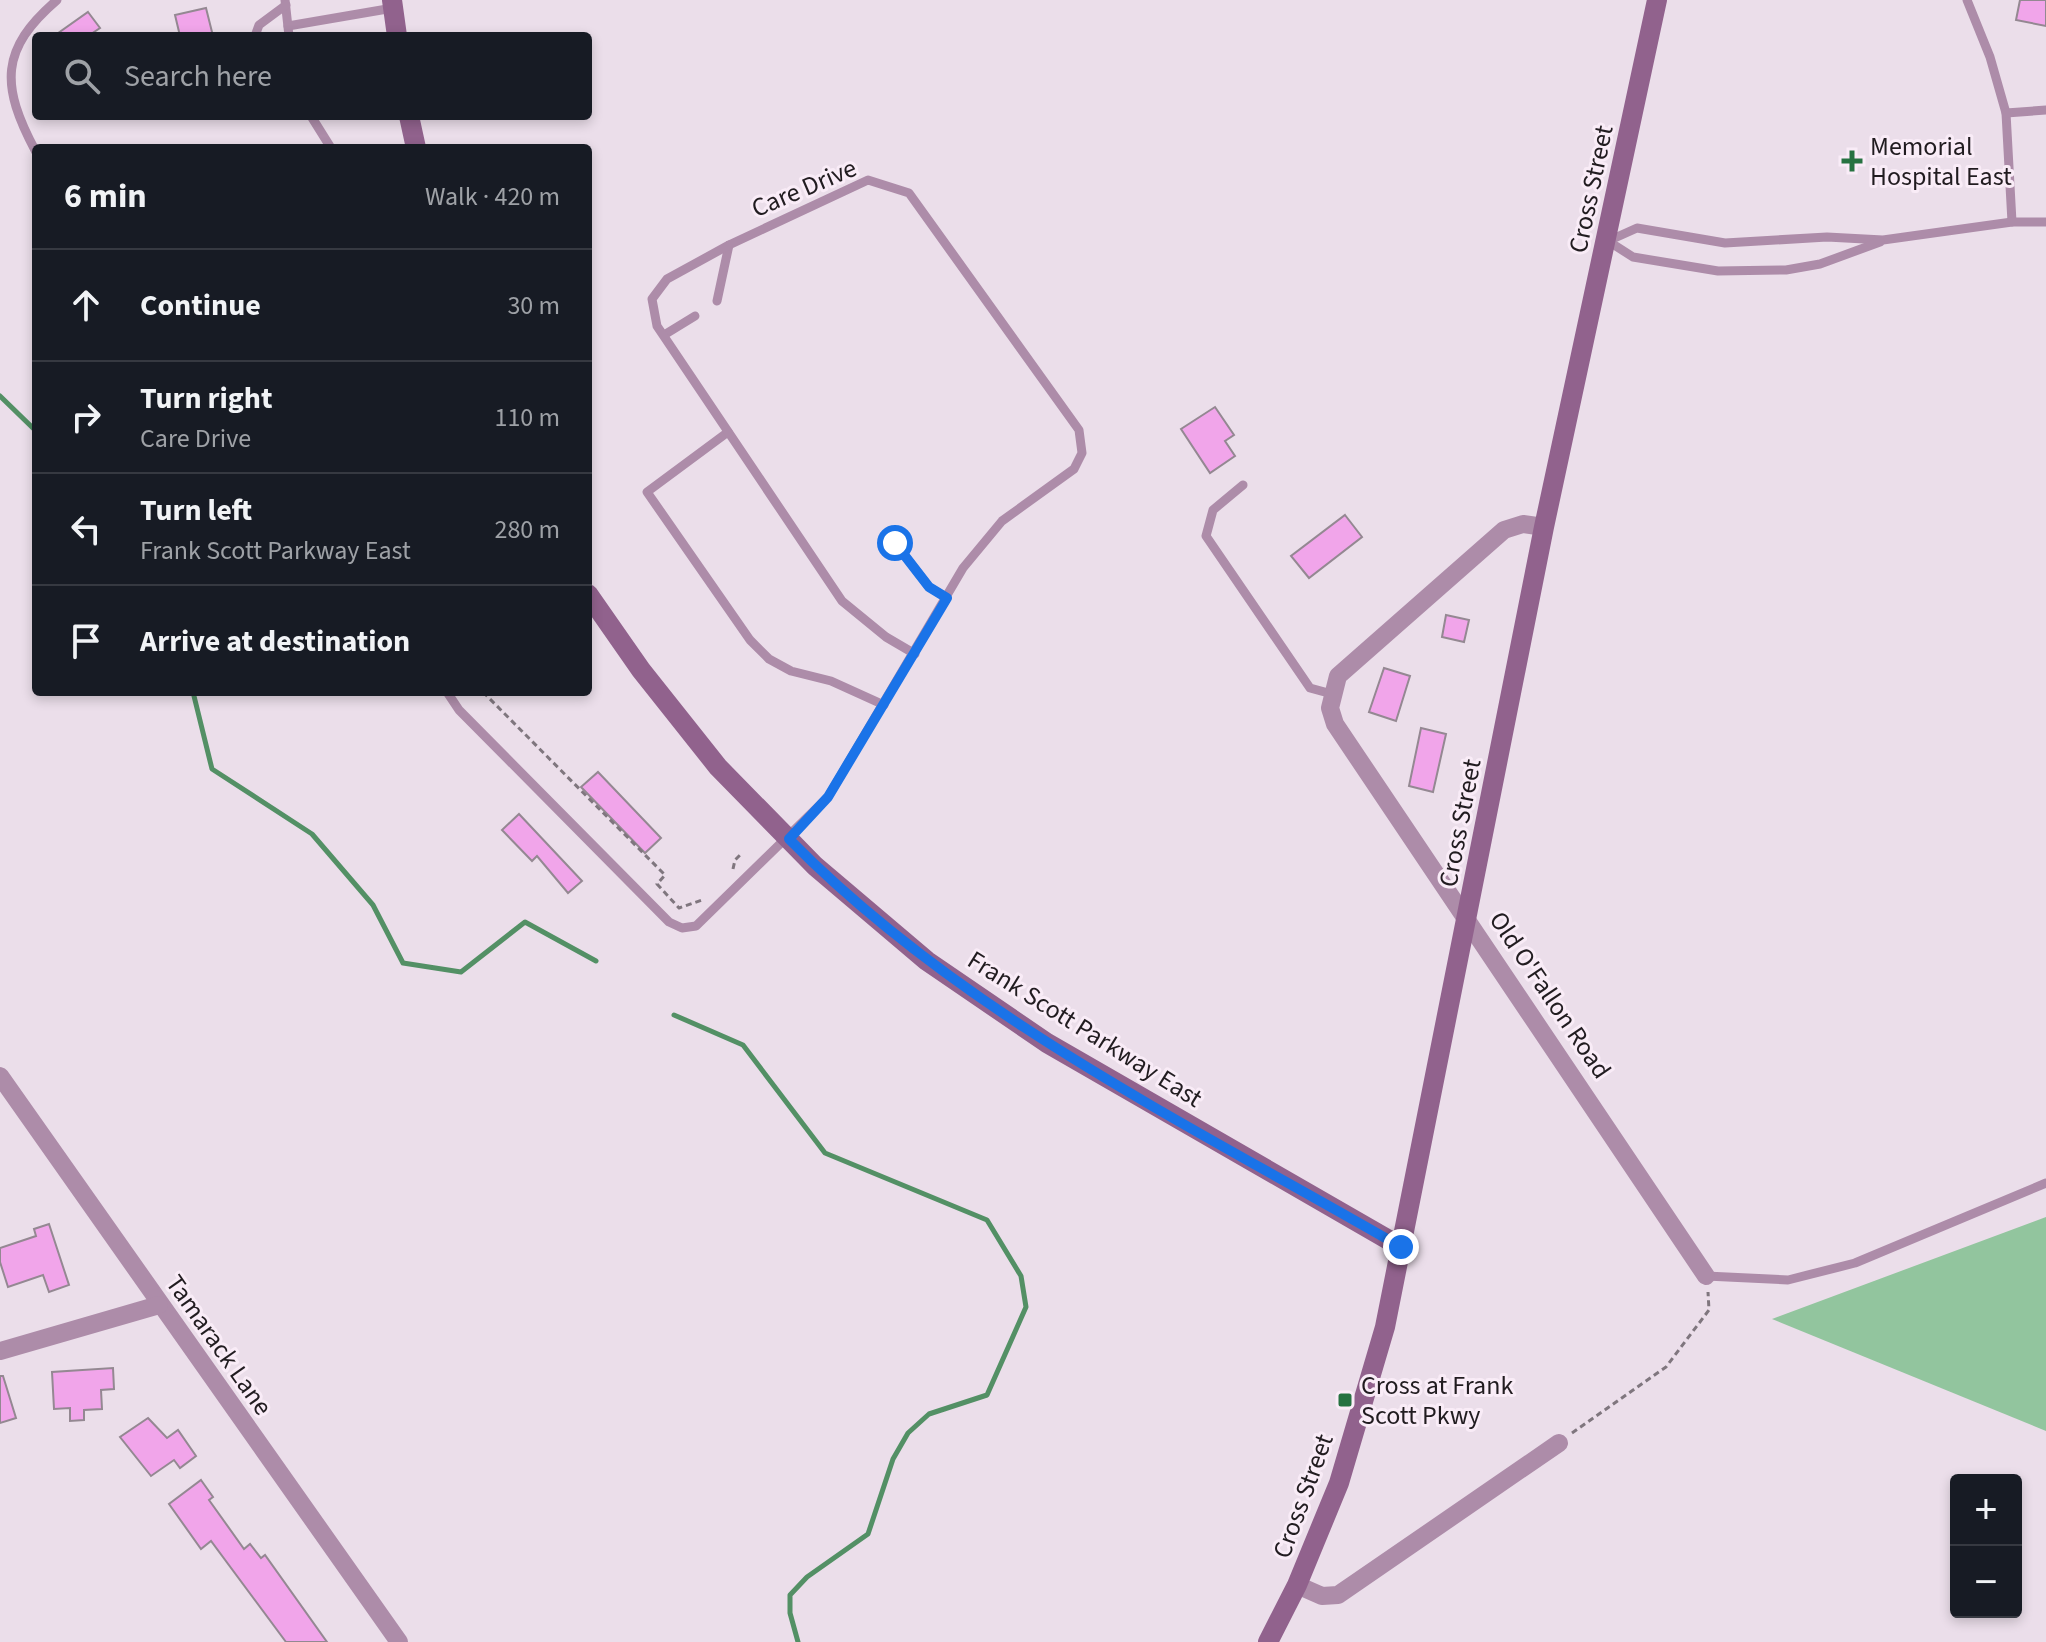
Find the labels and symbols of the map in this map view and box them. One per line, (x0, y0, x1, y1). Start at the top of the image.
street label: Cross Street (1559, 121, 1623, 256)
place label: Memorial Hospital East (1870, 128, 2012, 195)
street label: Care Drive (746, 149, 862, 227)
marker: Memorial Hospital East (1841, 150, 1863, 172)
route start (877, 525, 913, 561)
street label: Cross Street (1429, 756, 1491, 890)
street label: Old O'Fallon Road (1480, 904, 1620, 1086)
street label: Frank Scott Parkway East (960, 942, 1210, 1117)
route end (1383, 1229, 1419, 1265)
street label: Tamarack Lane (157, 1267, 281, 1423)
place label: Cross at Frank Scott Pkwy (1361, 1367, 1513, 1434)
marker: Cross at Frank Scott Pkwy (1336, 1391, 1354, 1409)
street label: Cross Street (1263, 1429, 1343, 1563)

